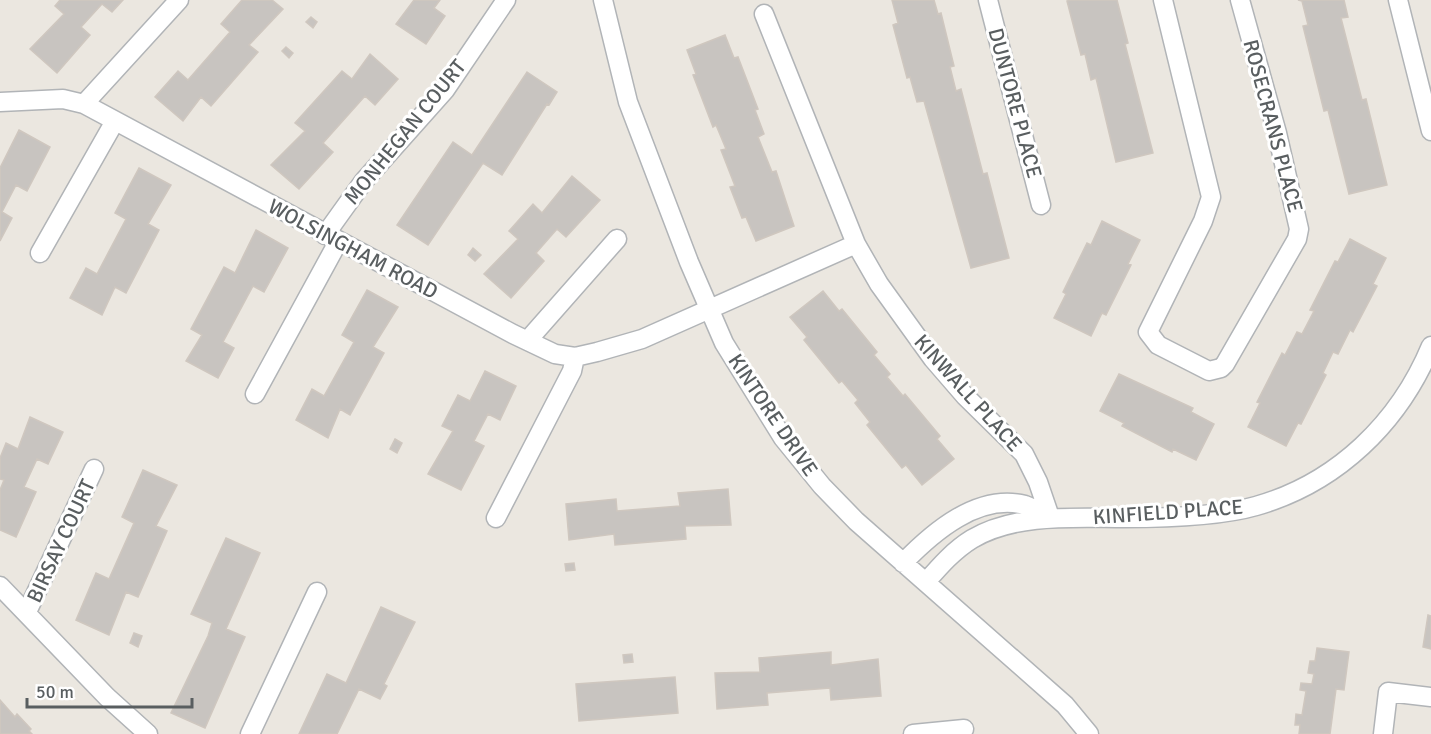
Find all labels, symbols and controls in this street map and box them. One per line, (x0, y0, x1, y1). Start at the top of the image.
street label: DUNTORE PLACE (982, 25, 1048, 181)
street label: ROSECRANS PLACE (1237, 37, 1309, 215)
street label: MONHEGAN COURT (338, 54, 472, 210)
street label: WOLSINGHAM ROAD (264, 193, 442, 305)
street label: KINWALL PLACE (908, 329, 1028, 457)
street label: KINTORE DRIVE (723, 349, 823, 481)
street label: BIRSAY COURT (21, 475, 101, 607)
street label: KINFIELD PLACE (1092, 494, 1244, 530)
scale bar (27, 671, 192, 709)
text: 50 m (36, 681, 74, 703)

